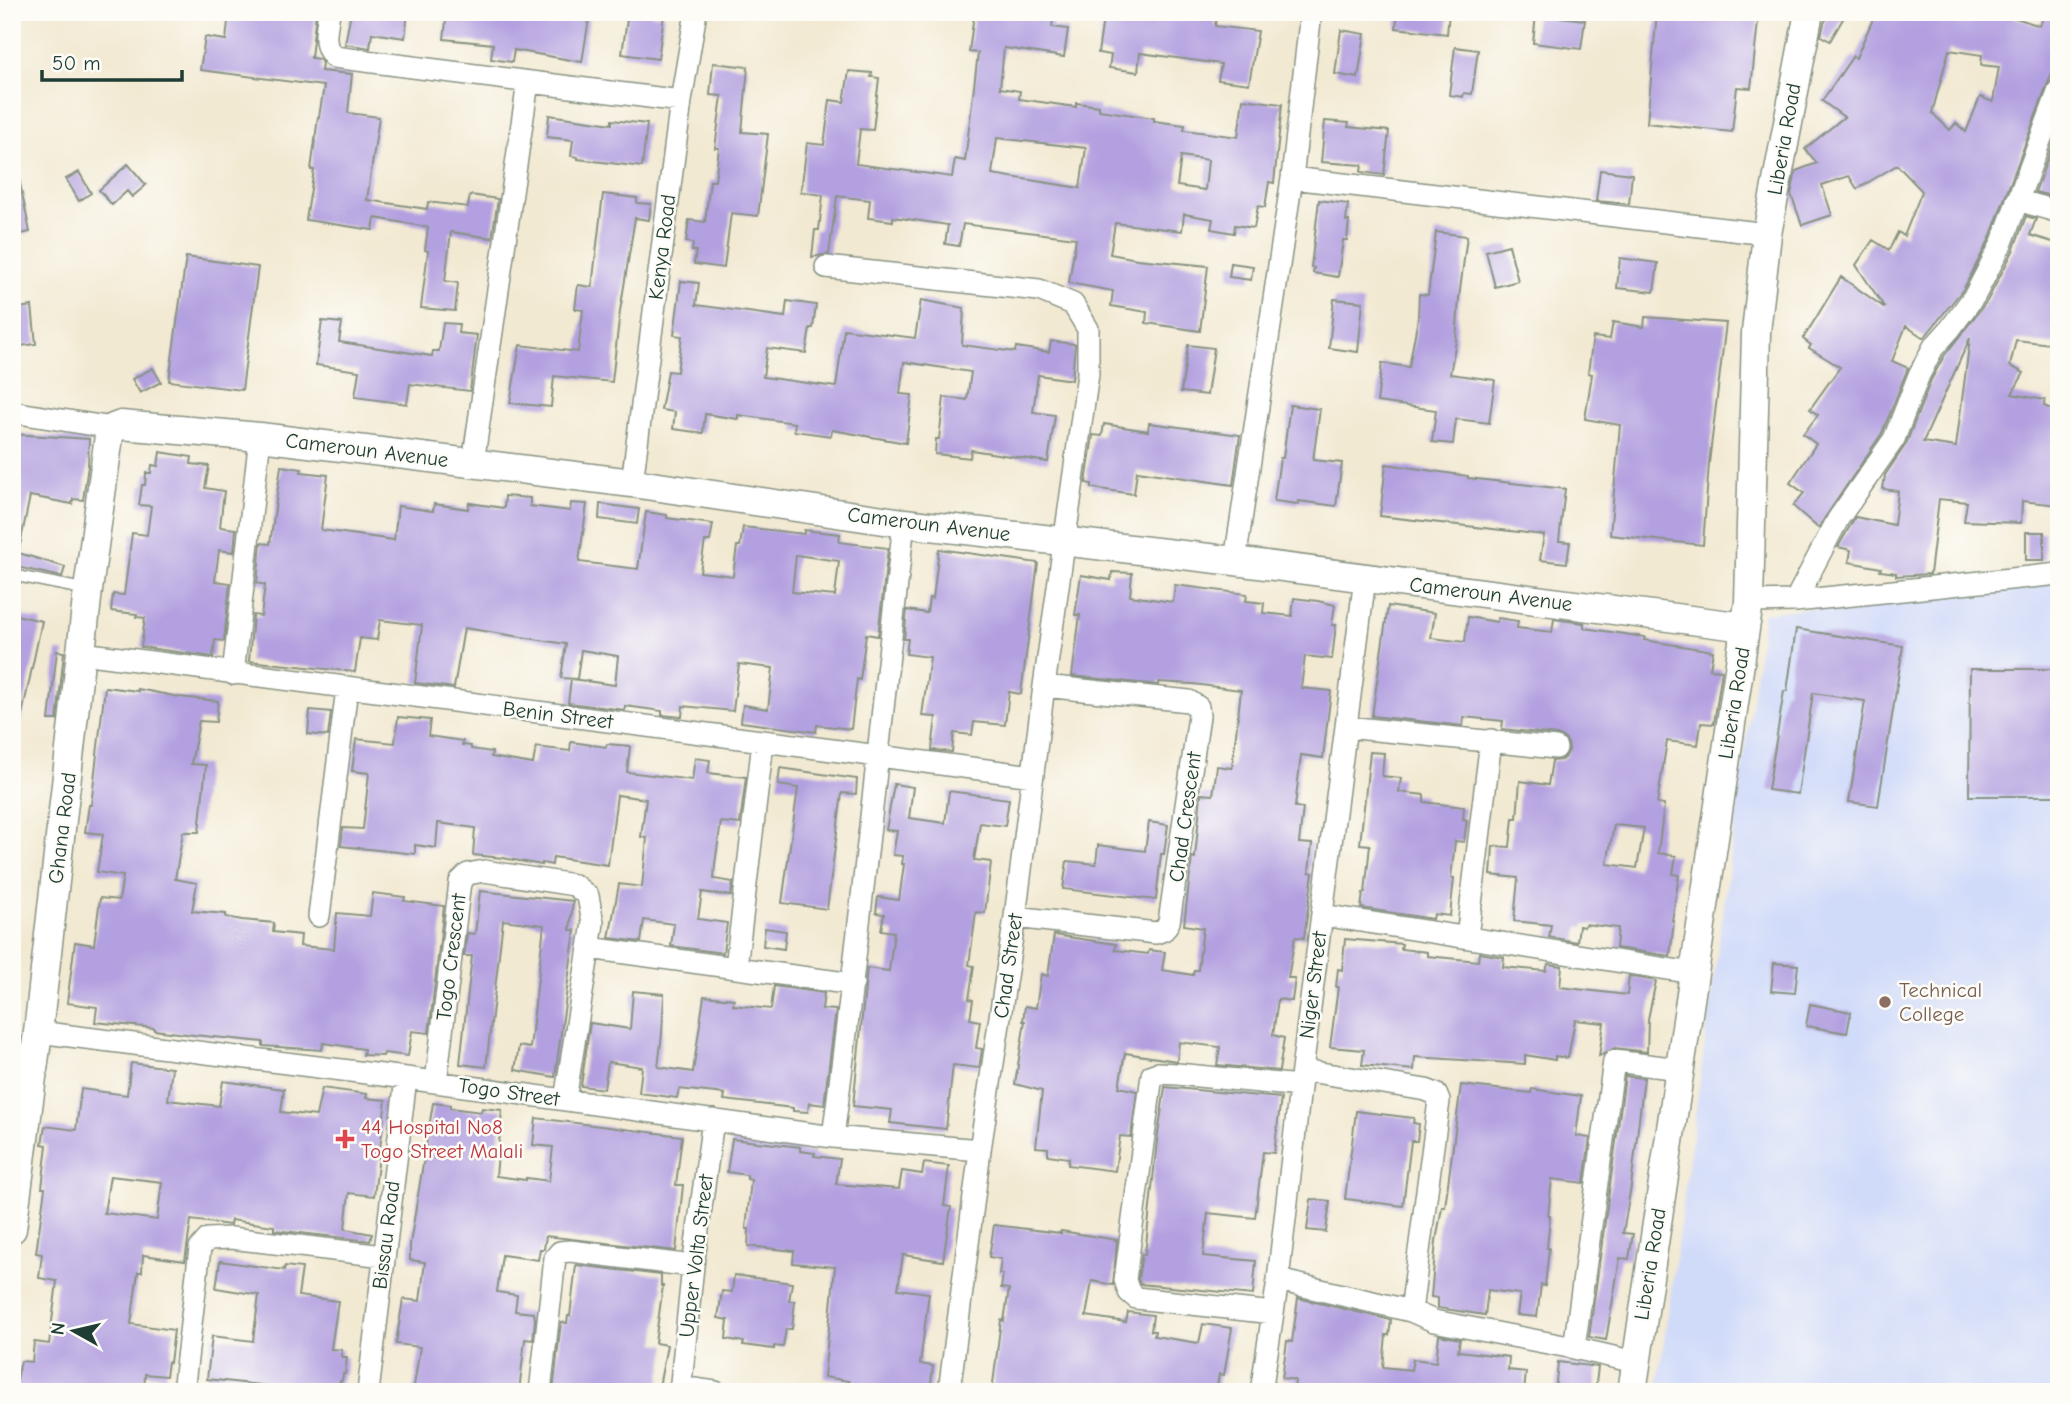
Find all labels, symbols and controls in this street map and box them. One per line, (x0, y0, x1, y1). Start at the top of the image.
scale bar (42, 38, 182, 82)
text: 50 m (52, 51, 101, 75)
street label: Liberia Road (1762, 81, 1806, 197)
street label: Kenya Road (644, 193, 680, 301)
street label: Cameroun Avenue (284, 428, 450, 472)
street label: Cameroun Avenue (846, 502, 1012, 546)
street label: Cameroun Avenue (1408, 572, 1574, 616)
street label: Liberia Road (1713, 645, 1755, 761)
street label: Benin Street (501, 696, 616, 734)
street label: Chad Crescent (1164, 749, 1206, 884)
street label: Ghana Road (43, 771, 81, 885)
street label: Togo Crescent (431, 891, 471, 1022)
street label: Chad Street (989, 911, 1027, 1020)
street label: Niger Street (1294, 929, 1332, 1040)
place label: Technical College (1899, 978, 1982, 1026)
marker: Technical College (1877, 994, 1893, 1010)
street label: Togo Street (457, 1073, 562, 1111)
place label: 44 Hospital No8 Togo Street Malali (361, 1115, 523, 1163)
marker: 44 Hospital No8 Togo Street Malali (335, 1129, 355, 1149)
street label: Upper Volta Street (674, 1172, 718, 1339)
street label: Bissau Road (367, 1179, 405, 1291)
street label: Liberia Road (1629, 1206, 1671, 1322)
north arrow (38, 1296, 108, 1366)
text: N (46, 1321, 70, 1336)

